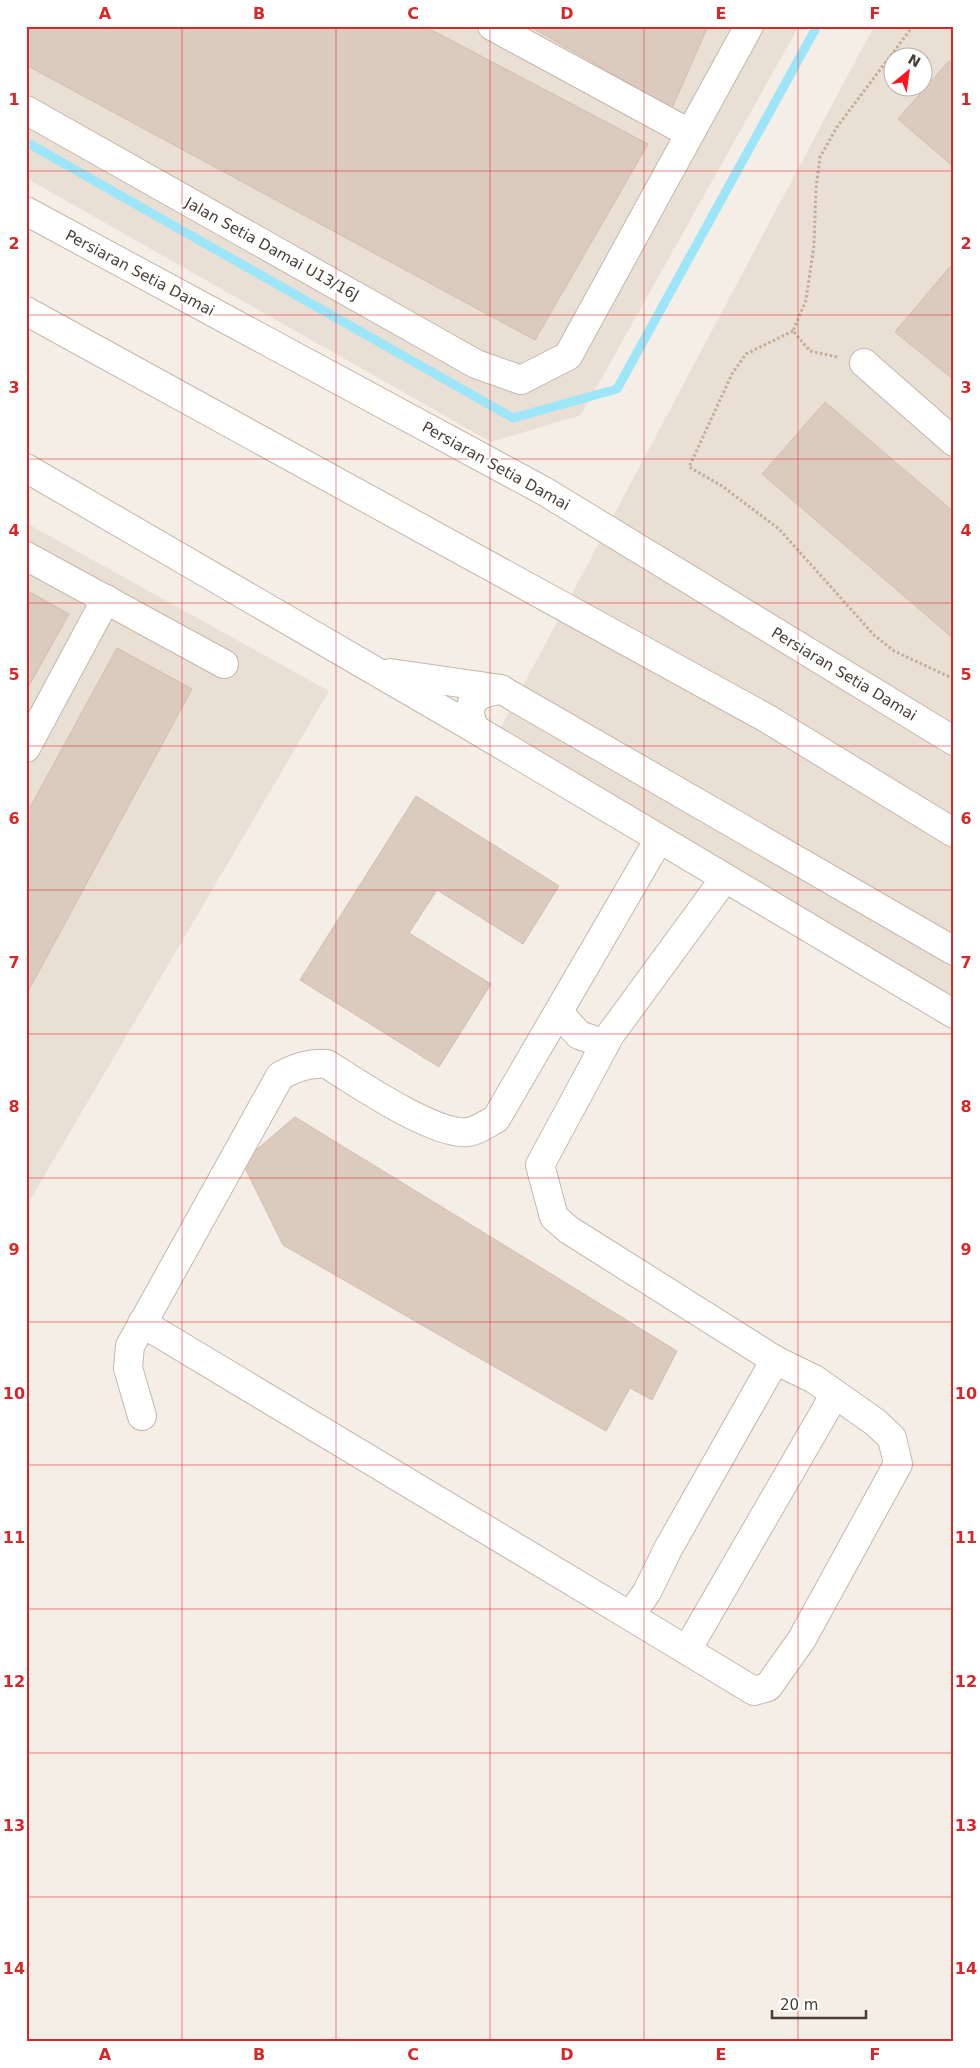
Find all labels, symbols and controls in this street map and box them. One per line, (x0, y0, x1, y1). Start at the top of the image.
text: A (99, 4, 112, 23)
text: B (253, 4, 265, 23)
text: C (407, 4, 419, 23)
text: D (560, 4, 574, 23)
text: E (716, 4, 726, 23)
text: F (870, 4, 880, 23)
north arrow (882, 48, 932, 98)
text: N (905, 51, 923, 70)
text: 1 (8, 90, 20, 109)
text: 1 (960, 90, 972, 109)
street label: Jalan Setia Damai U13/16J (181, 193, 362, 304)
street label: Persiaran Setia Damai (62, 226, 218, 320)
text: 2 (8, 234, 20, 253)
text: 2 (960, 234, 972, 253)
text: 3 (8, 378, 20, 397)
text: 3 (960, 378, 972, 397)
street label: Persiaran Setia Damai (419, 418, 573, 514)
text: 4 (8, 521, 20, 540)
text: 4 (960, 521, 972, 540)
street label: Persiaran Setia Damai (768, 623, 920, 725)
text: 5 (8, 665, 20, 684)
text: 5 (960, 665, 972, 684)
text: 6 (8, 809, 20, 828)
text: 6 (960, 809, 972, 828)
text: 7 (8, 953, 20, 972)
text: 7 (960, 953, 972, 972)
text: 8 (8, 1097, 20, 1116)
text: 8 (960, 1097, 972, 1116)
text: 9 (8, 1240, 20, 1259)
text: 9 (960, 1240, 972, 1259)
text: 10 (3, 1384, 25, 1403)
text: 10 (955, 1384, 977, 1403)
text: 11 (3, 1528, 25, 1547)
text: 11 (955, 1528, 977, 1547)
text: 12 (3, 1672, 25, 1691)
text: 12 (955, 1672, 977, 1691)
text: 13 (3, 1816, 25, 1835)
text: 13 (955, 1816, 977, 1835)
text: 14 (3, 1959, 25, 1978)
text: 14 (955, 1959, 977, 1978)
scale bar (772, 1988, 866, 2020)
text: 20 m (780, 1996, 818, 2014)
text: A (99, 2045, 112, 2064)
text: B (253, 2045, 265, 2064)
text: C (407, 2045, 419, 2064)
text: D (560, 2045, 574, 2064)
text: E (716, 2045, 726, 2064)
text: F (870, 2045, 880, 2064)

